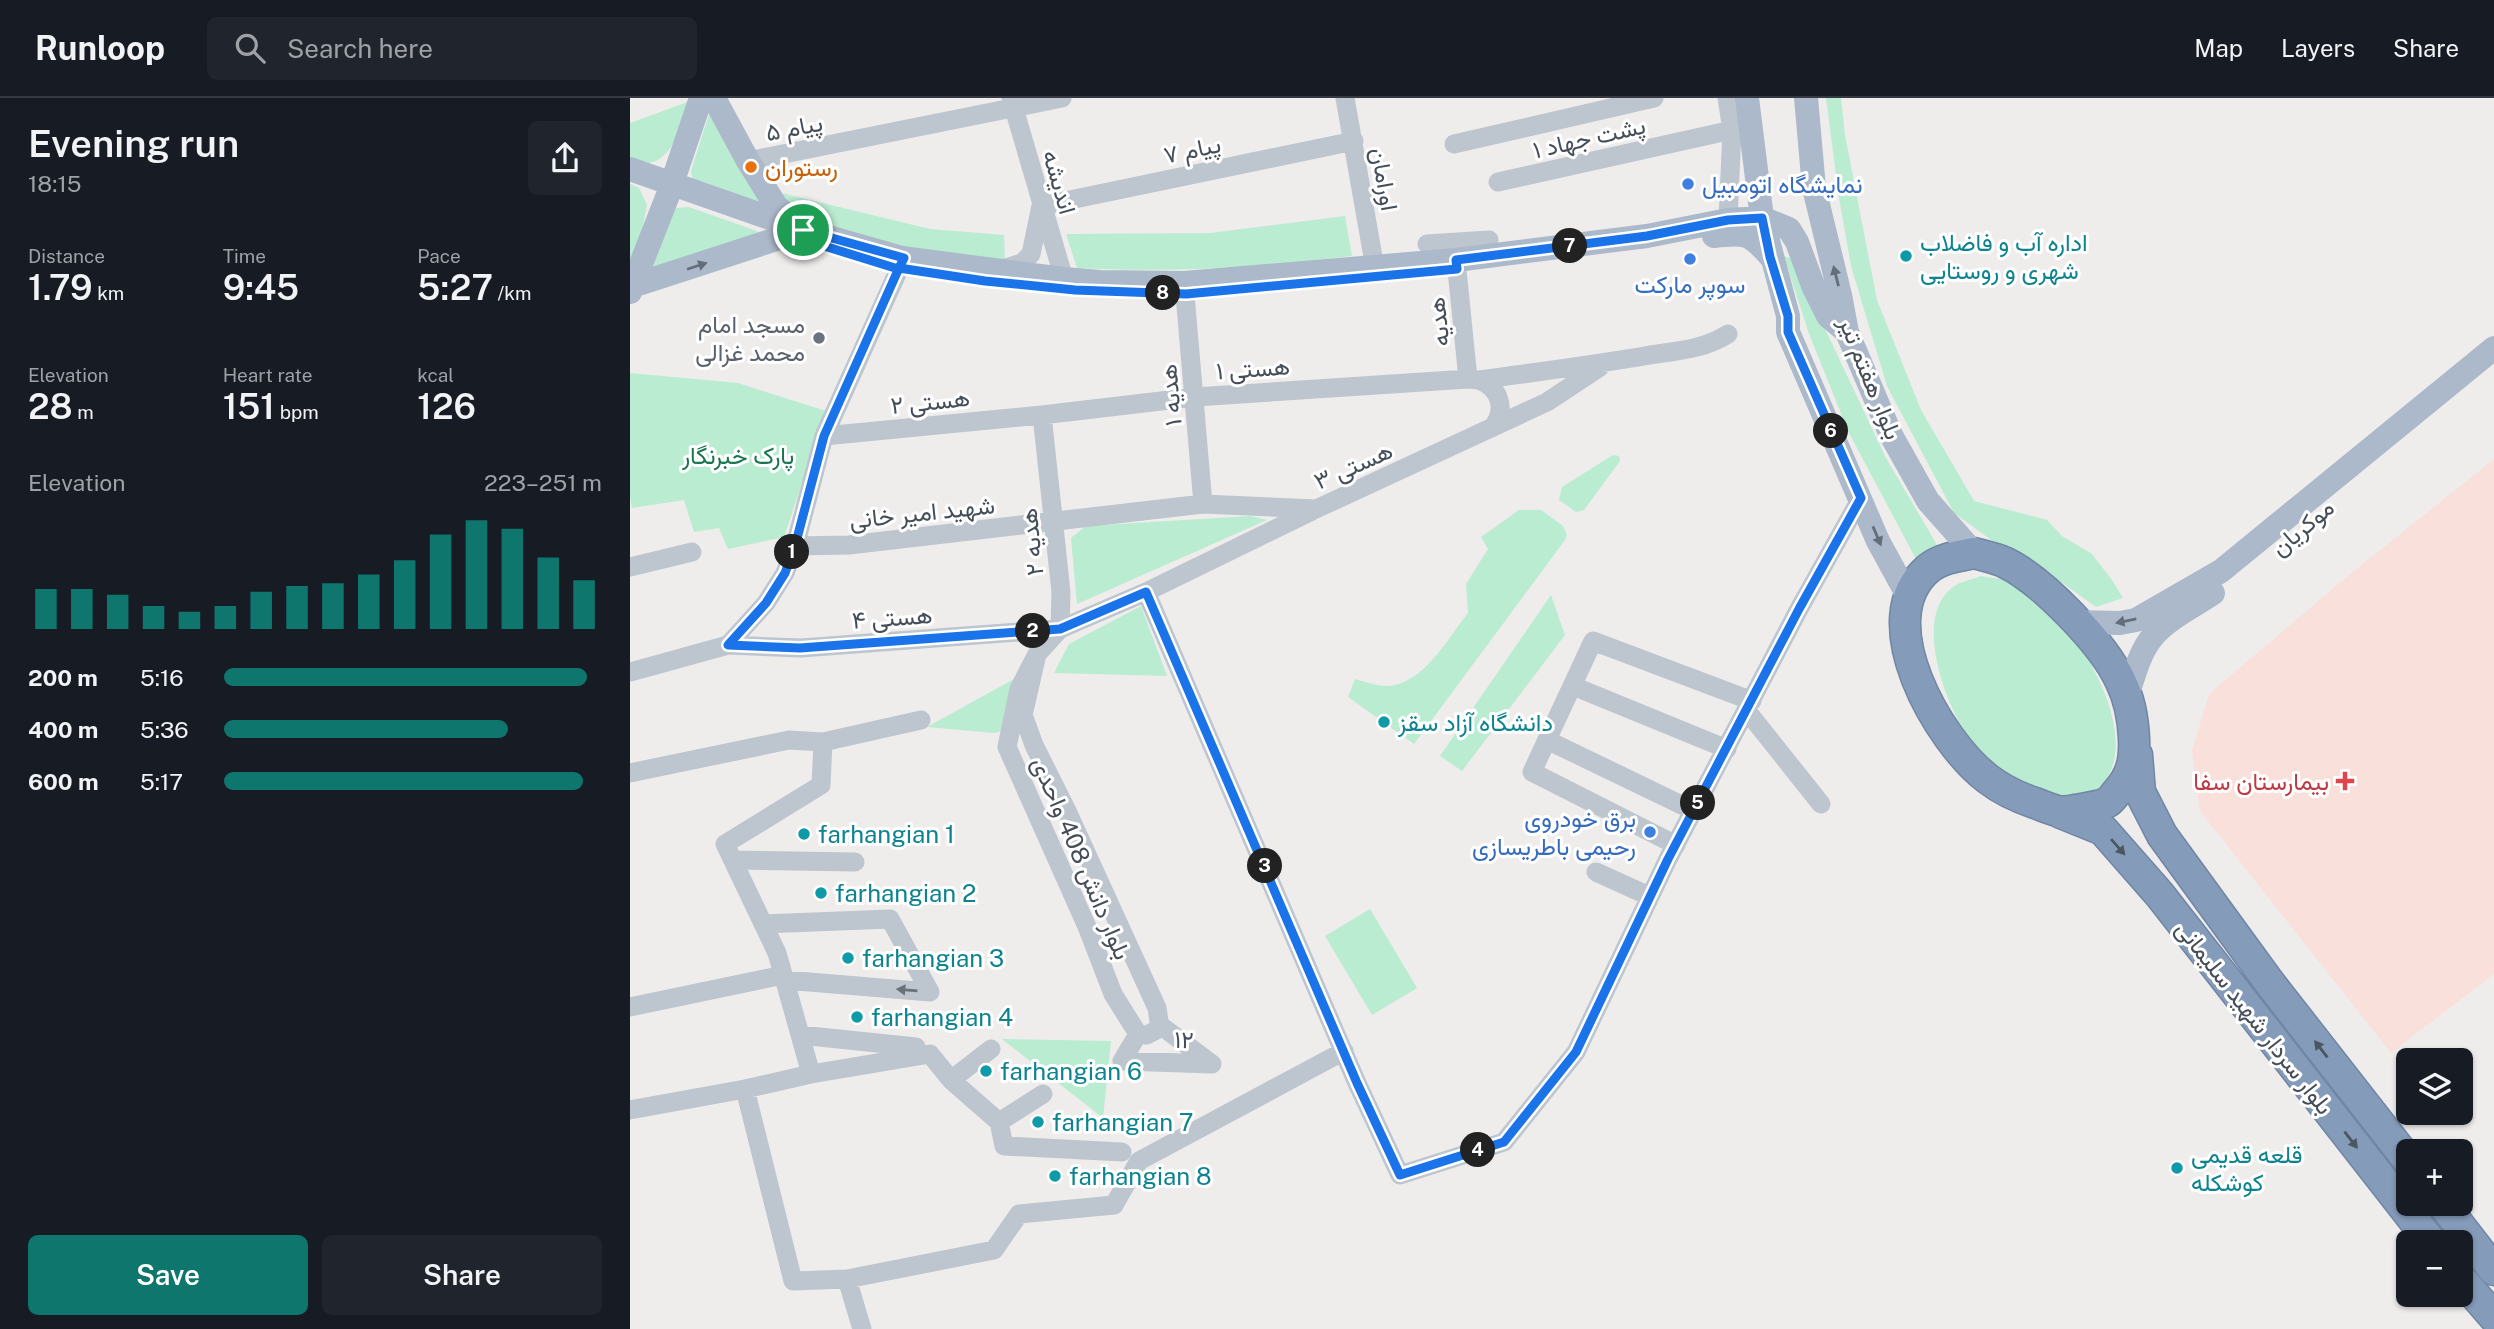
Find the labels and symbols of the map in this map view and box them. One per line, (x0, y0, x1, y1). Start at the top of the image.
street label: پیام ۵ (763, 108, 825, 149)
street label: پشت جهاد ۱ (1530, 110, 1649, 166)
street label: پیام ۷ (1161, 129, 1224, 172)
street label: اورامان (1364, 145, 1404, 213)
street label: اندیشه (1037, 147, 1082, 218)
place label: رستوران (765, 153, 838, 183)
marker: رستوران (743, 159, 759, 175)
place label: نمایشگاه اتومبیل (1702, 170, 1863, 200)
marker: نمایشگاه اتومبیل (1680, 176, 1696, 192)
pin (773, 200, 833, 260)
pin: 7 (1552, 228, 1588, 264)
place label: اداره آب و فاضلاب شهری و روستایی (1920, 228, 2088, 286)
marker: اداره آب و فاضلاب شهری و روستایی (1898, 248, 1914, 264)
marker: سوپر مارکت (1682, 251, 1698, 267)
one-way arrow (687, 260, 708, 270)
one-way arrow (1830, 265, 1841, 287)
place label: سوپر مارکت (1634, 270, 1746, 301)
pin: 8 (1146, 276, 1180, 310)
street label: هدیه (1421, 296, 1455, 348)
place label: مسجد امام محمد غزالی (695, 310, 805, 368)
street label: بلوار هفتم تیر (1831, 312, 1908, 444)
marker: مسجد امام محمد غزالی (811, 330, 827, 346)
street label: هستی ۱ (1215, 351, 1291, 386)
street label: هدیه ۱ (1153, 363, 1188, 427)
street label: هستی ۲ (889, 383, 971, 420)
pin: 6 (1814, 414, 1848, 448)
street label: هستی ۳ (1310, 435, 1397, 496)
park label: پارک خبرنگار (681, 441, 794, 472)
street label: شهید امیر خانی (848, 490, 996, 536)
street label: موکریان (2265, 493, 2340, 563)
street label: هدیه ۲ (1014, 507, 1049, 577)
one-way arrow (1871, 525, 1882, 546)
pin: 1 (774, 534, 810, 570)
street label: هستی ۴ (851, 600, 933, 635)
pin: 2 (1016, 614, 1050, 648)
one-way arrow (2115, 616, 2137, 627)
place label: دانشگاه آزاد سقز (1397, 708, 1553, 738)
marker: دانشگاه آزاد سقز (1376, 714, 1392, 730)
street label: بلوار دانش 408 واحدی (1025, 752, 1137, 964)
place label: بیمارستان سفا (2193, 767, 2329, 797)
marker: بیمارستان سفا (2335, 771, 2355, 791)
pin: 5 (1680, 786, 1716, 820)
place label: برق خودروی رحیمی باطریسازی (1472, 804, 1636, 862)
place label: farhangian 1 (818, 820, 955, 848)
marker: برق خودروی رحیمی باطریسازی (1642, 824, 1658, 840)
marker: farhangian 1 (796, 826, 812, 842)
one-way arrow (2110, 838, 2126, 856)
pin: 3 (1248, 848, 1282, 884)
place label: farhangian 2 (835, 879, 976, 907)
marker: farhangian 2 (813, 885, 829, 901)
street label: بلوار سردار شهید سلیمانی (2169, 914, 2339, 1121)
place label: farhangian 3 (862, 944, 1004, 972)
marker: farhangian 3 (840, 950, 856, 966)
one-way arrow (896, 985, 918, 996)
place label: farhangian 4 (871, 1003, 1013, 1031)
marker: farhangian 4 (849, 1009, 865, 1025)
street label: ۱۲ (1174, 1025, 1194, 1053)
one-way arrow (2314, 1040, 2328, 1058)
place label: farhangian 6 (1000, 1057, 1142, 1085)
marker: farhangian 6 (978, 1063, 994, 1079)
place label: farhangian 7 (1052, 1108, 1193, 1136)
marker: farhangian 7 (1030, 1114, 1046, 1130)
one-way arrow (2344, 1131, 2358, 1149)
pin: 4 (1460, 1132, 1496, 1168)
place label: قلعه قدیمی کوشکله (2191, 1140, 2303, 1198)
marker: قلعه قدیمی کوشکله (2169, 1160, 2185, 1176)
place label: farhangian 8 (1069, 1162, 1212, 1190)
marker: farhangian 8 (1047, 1168, 1063, 1184)

